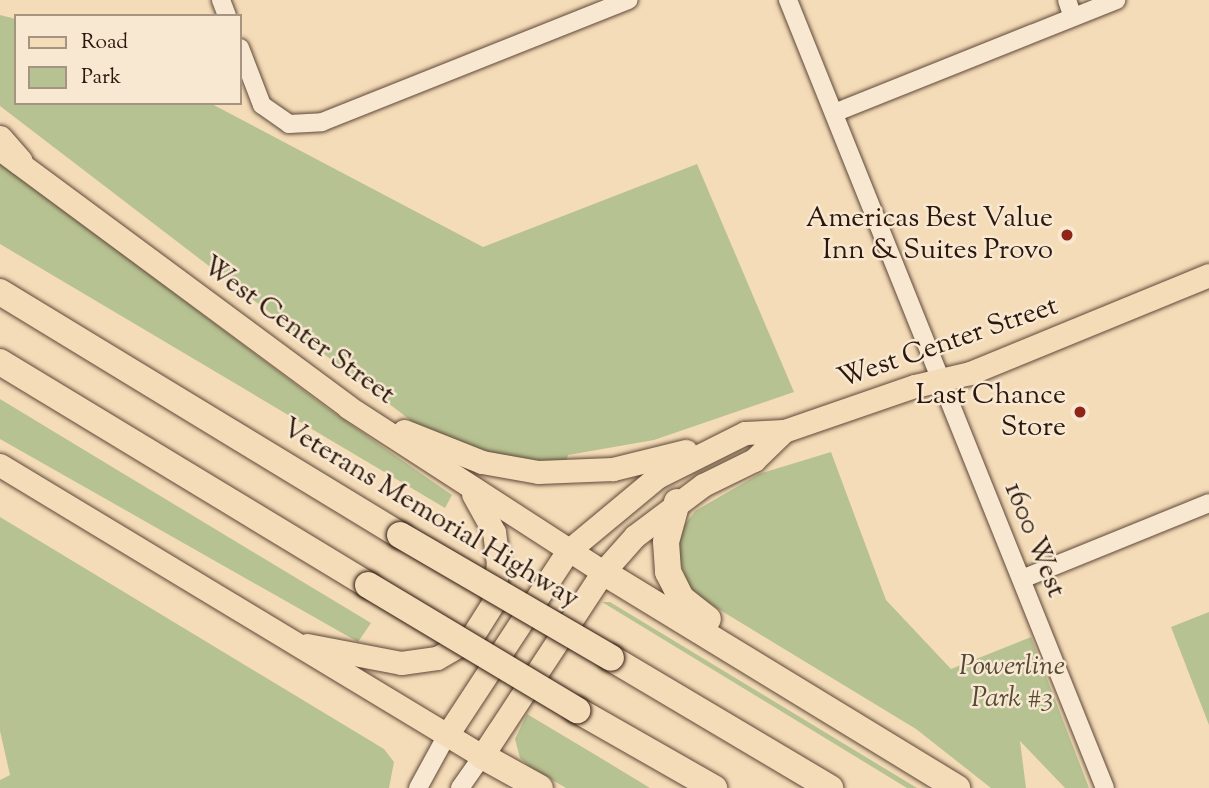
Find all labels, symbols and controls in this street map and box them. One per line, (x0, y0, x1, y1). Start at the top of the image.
legend (14, 14, 242, 105)
text: Road (81, 28, 128, 58)
text: Park (81, 63, 121, 93)
place label: Americas Best Value Inn & Suites Provo (806, 202, 1053, 268)
marker: Americas Best Value Inn & Suites Provo (1059, 227, 1075, 243)
street label: West Center Street (195, 250, 401, 412)
street label: West Center Street (834, 290, 1062, 396)
place label: Last Chance Store (916, 379, 1066, 445)
marker: Last Chance Store (1072, 404, 1088, 420)
street label: Veterans Memorial Highway (275, 412, 585, 616)
street label: 1600 West (996, 478, 1072, 602)
park label: Powerline Park #3 (959, 650, 1065, 716)

